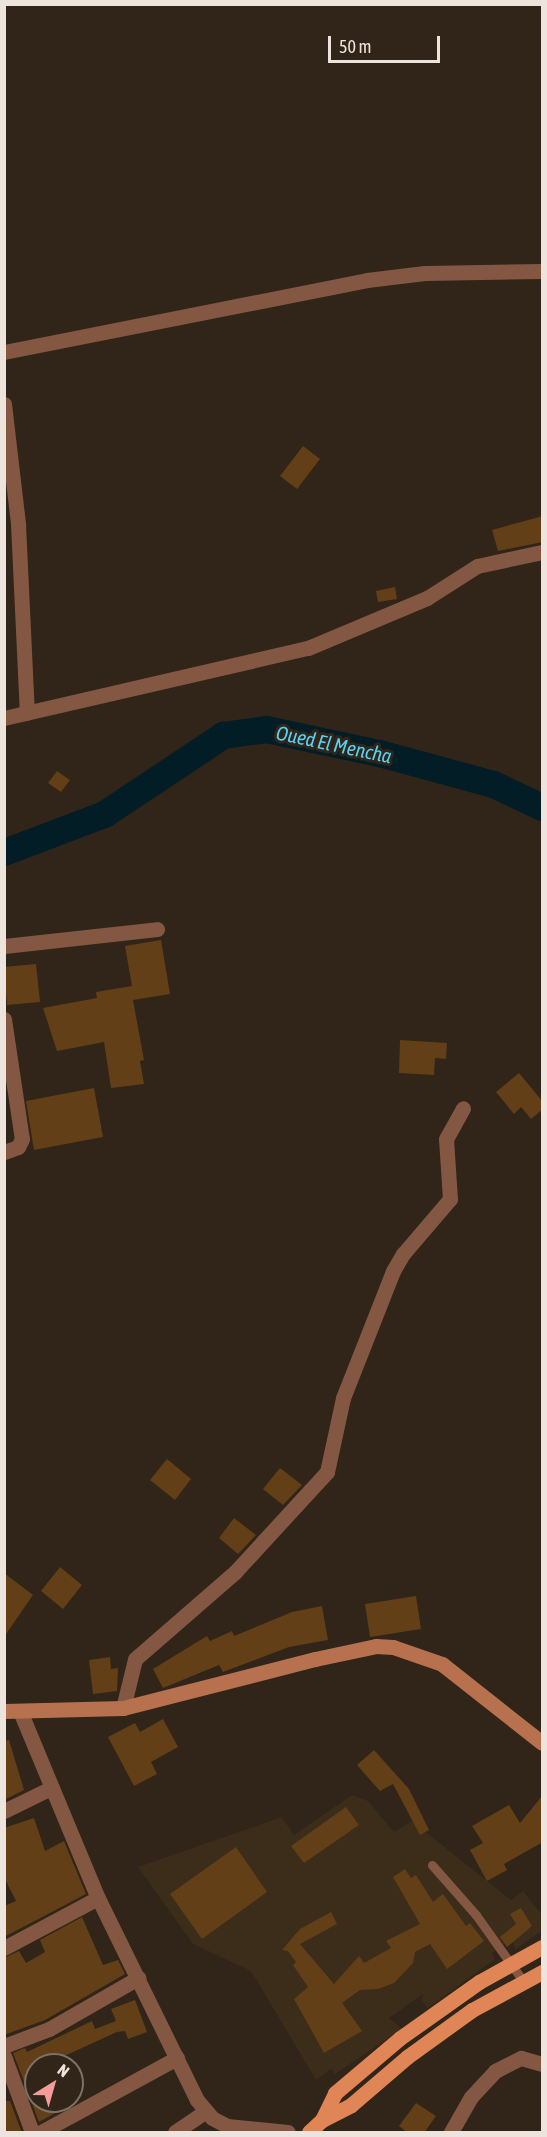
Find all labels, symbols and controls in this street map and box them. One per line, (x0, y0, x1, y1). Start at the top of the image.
scale bar (331, 24, 444, 62)
text: 50 m (339, 36, 371, 57)
water label: Oued El Mencha (274, 720, 394, 768)
north arrow (24, 2053, 84, 2113)
text: N (54, 2060, 73, 2080)

